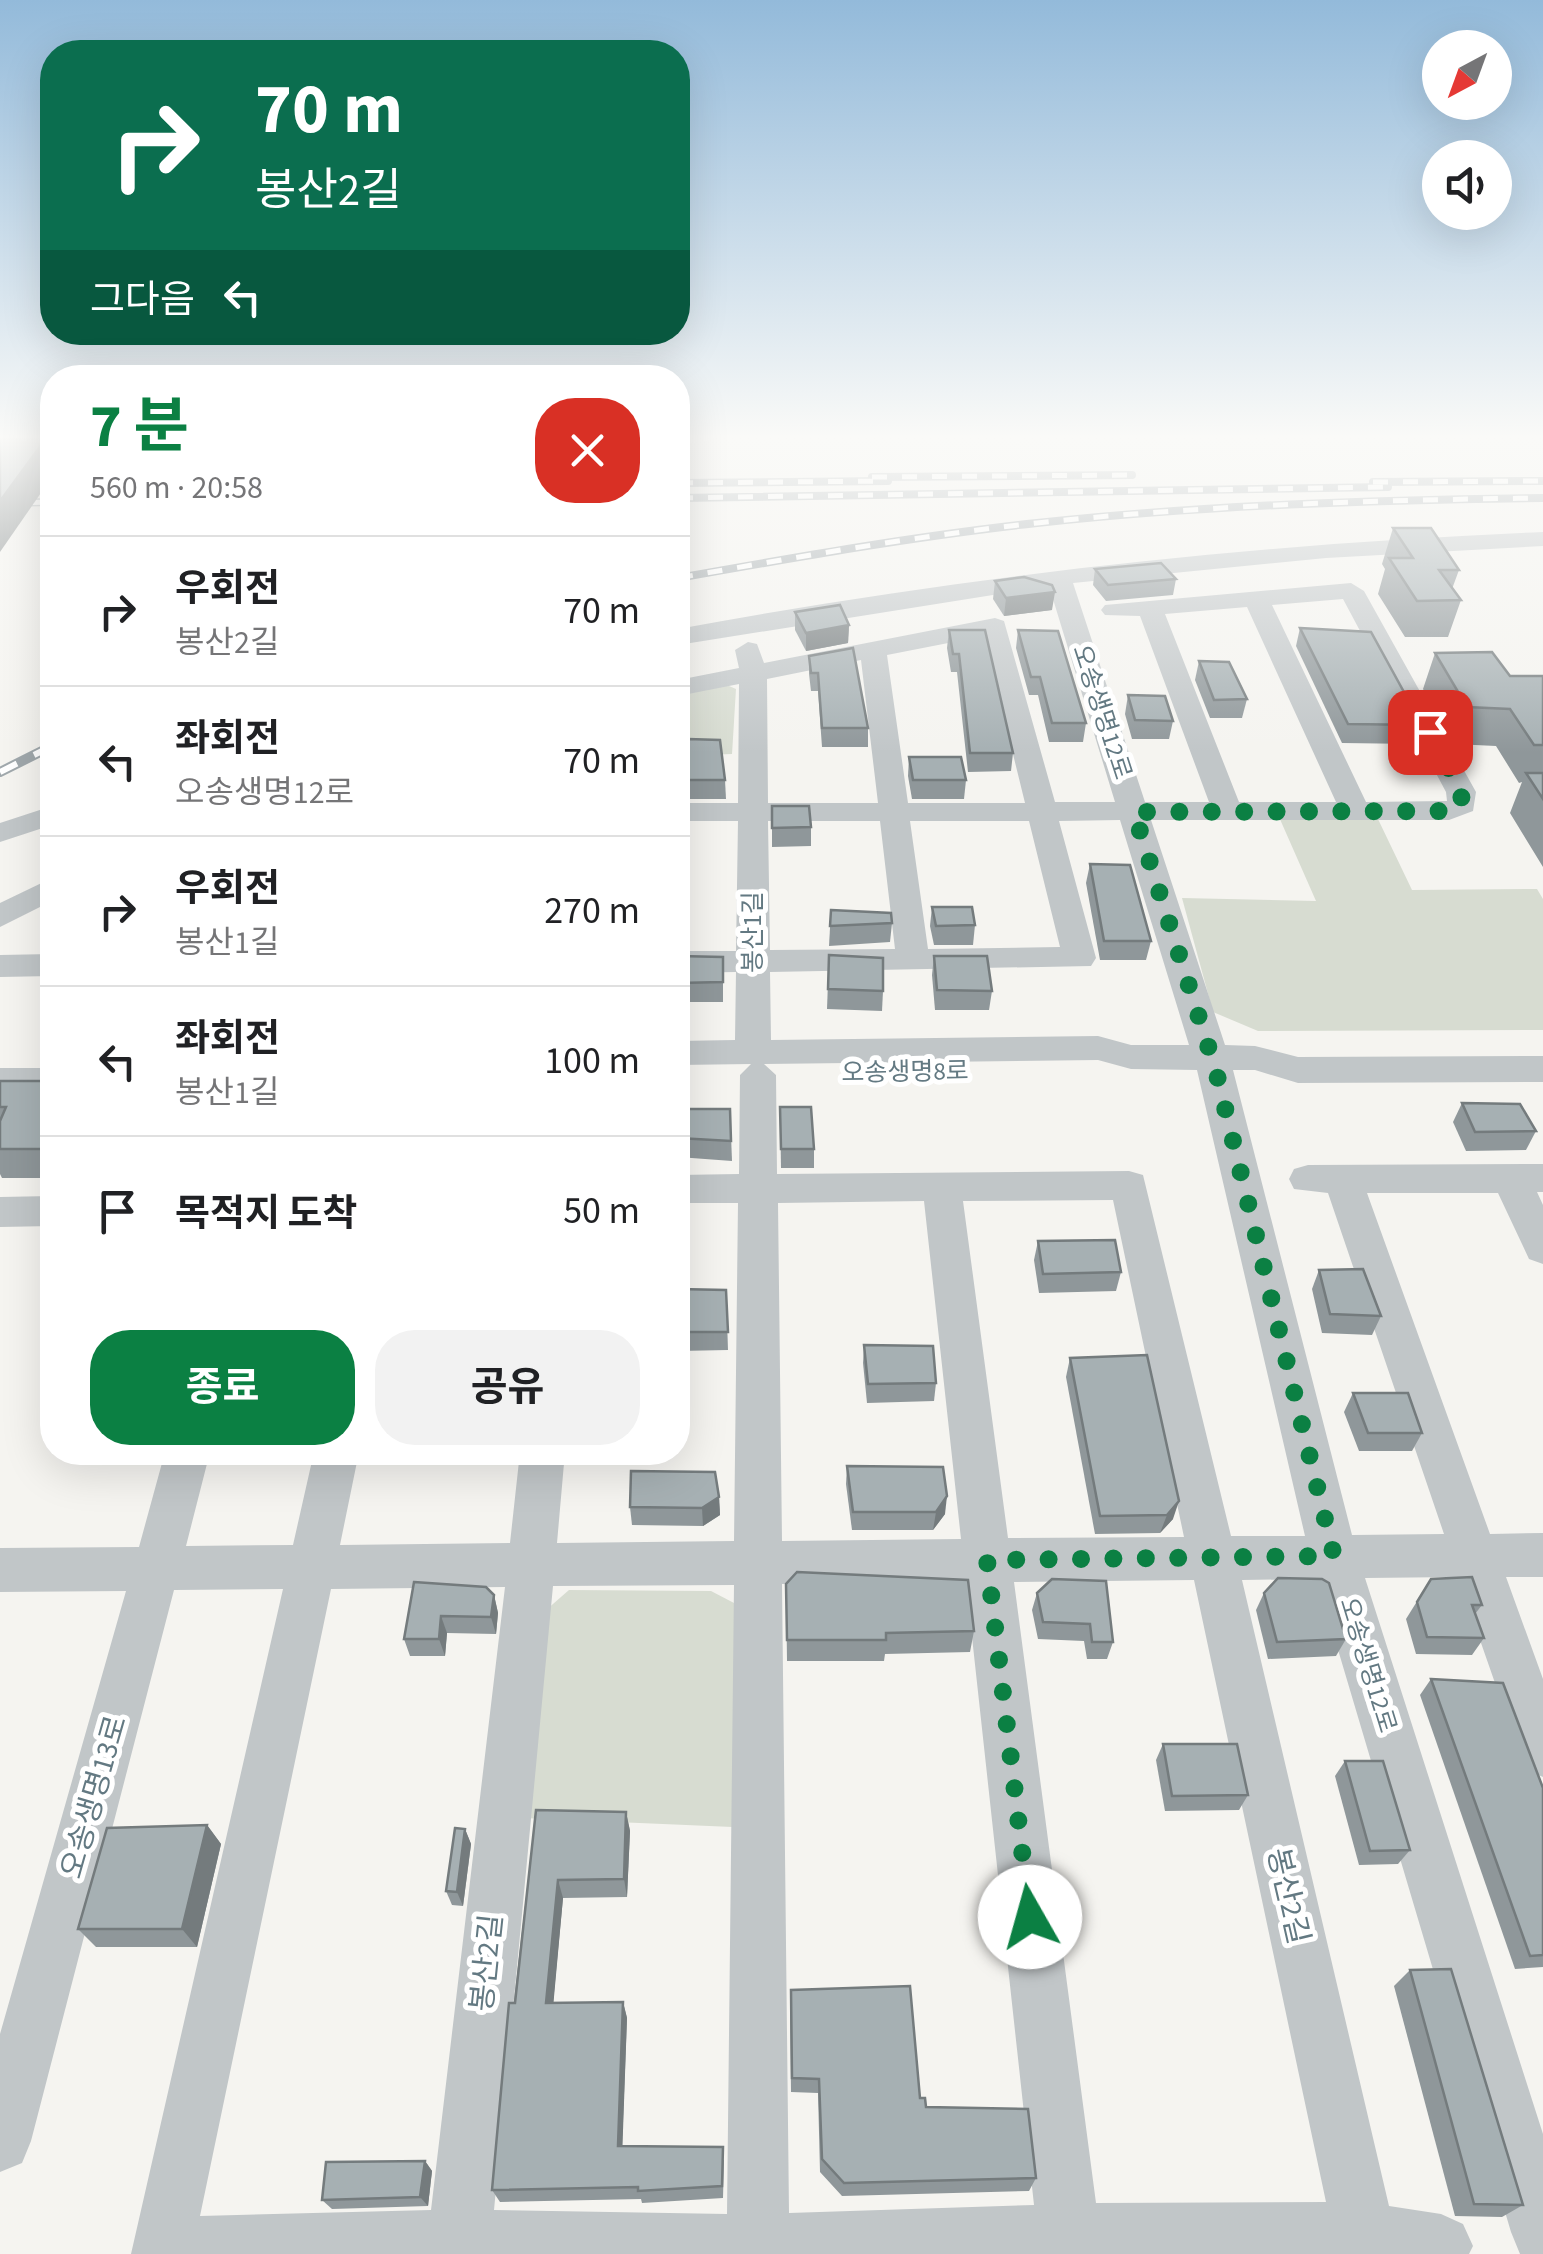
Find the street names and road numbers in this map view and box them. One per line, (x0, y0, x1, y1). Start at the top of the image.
street label: 오송생명12로 (1063, 640, 1141, 784)
street label: 봉산1길 (735, 891, 771, 973)
street label: 오송생명8로 (841, 1053, 969, 1091)
street label: 오송생명12로 (1330, 1593, 1406, 1737)
street label: 오송생명13로 (50, 1710, 138, 1884)
street label: 봉산2길 (1256, 1844, 1320, 1948)
street label: 봉산2길 (461, 1912, 513, 2014)

